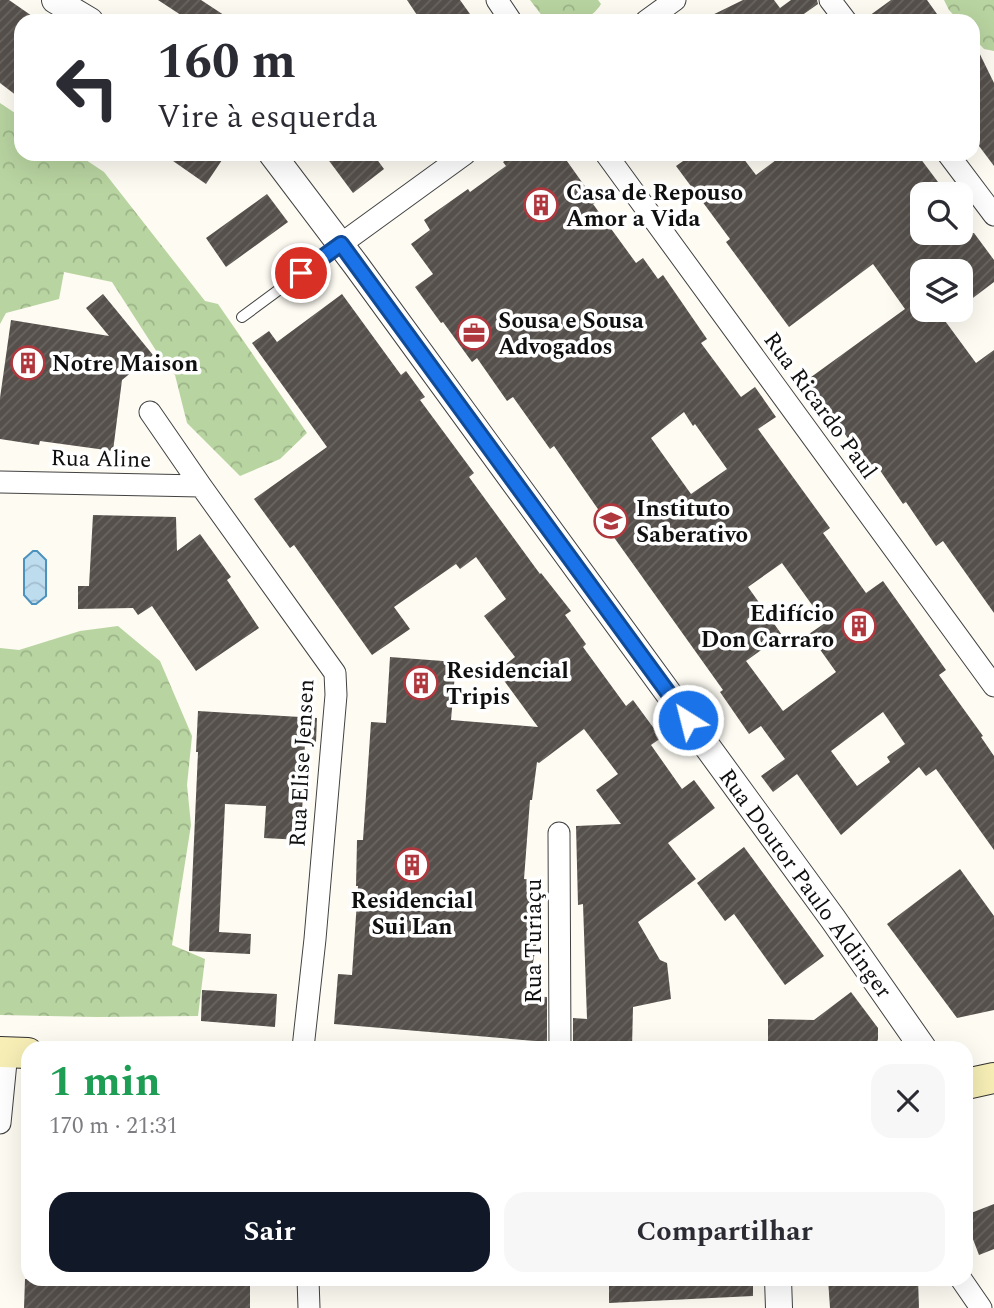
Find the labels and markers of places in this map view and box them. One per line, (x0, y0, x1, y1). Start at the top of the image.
place label: Casa de Repouso Amor a Vida (566, 176, 743, 237)
building icon: Casa de Repouso Amor a Vida (522, 186, 560, 224)
pin (271, 243, 331, 303)
place label: Sousa e Sousa Advogados (498, 304, 644, 365)
office icon: Sousa e Sousa Advogados (455, 314, 493, 352)
building icon: Notre Maison (9, 344, 47, 382)
place label: Notre Maison (52, 347, 198, 382)
place label: Instituto Saberativo (636, 492, 748, 553)
school or university icon: Instituto Saberativo (592, 502, 630, 540)
place label: Edifício Don Carraro (701, 597, 834, 658)
building icon: Edifício Don Carraro (840, 607, 878, 645)
place label: Residencial Tripis (446, 654, 569, 715)
building icon: Residencial Tripis (402, 664, 440, 702)
building icon: Residencial Sui Lan (393, 846, 431, 884)
place label: Residencial Sui Lan (351, 884, 473, 945)

